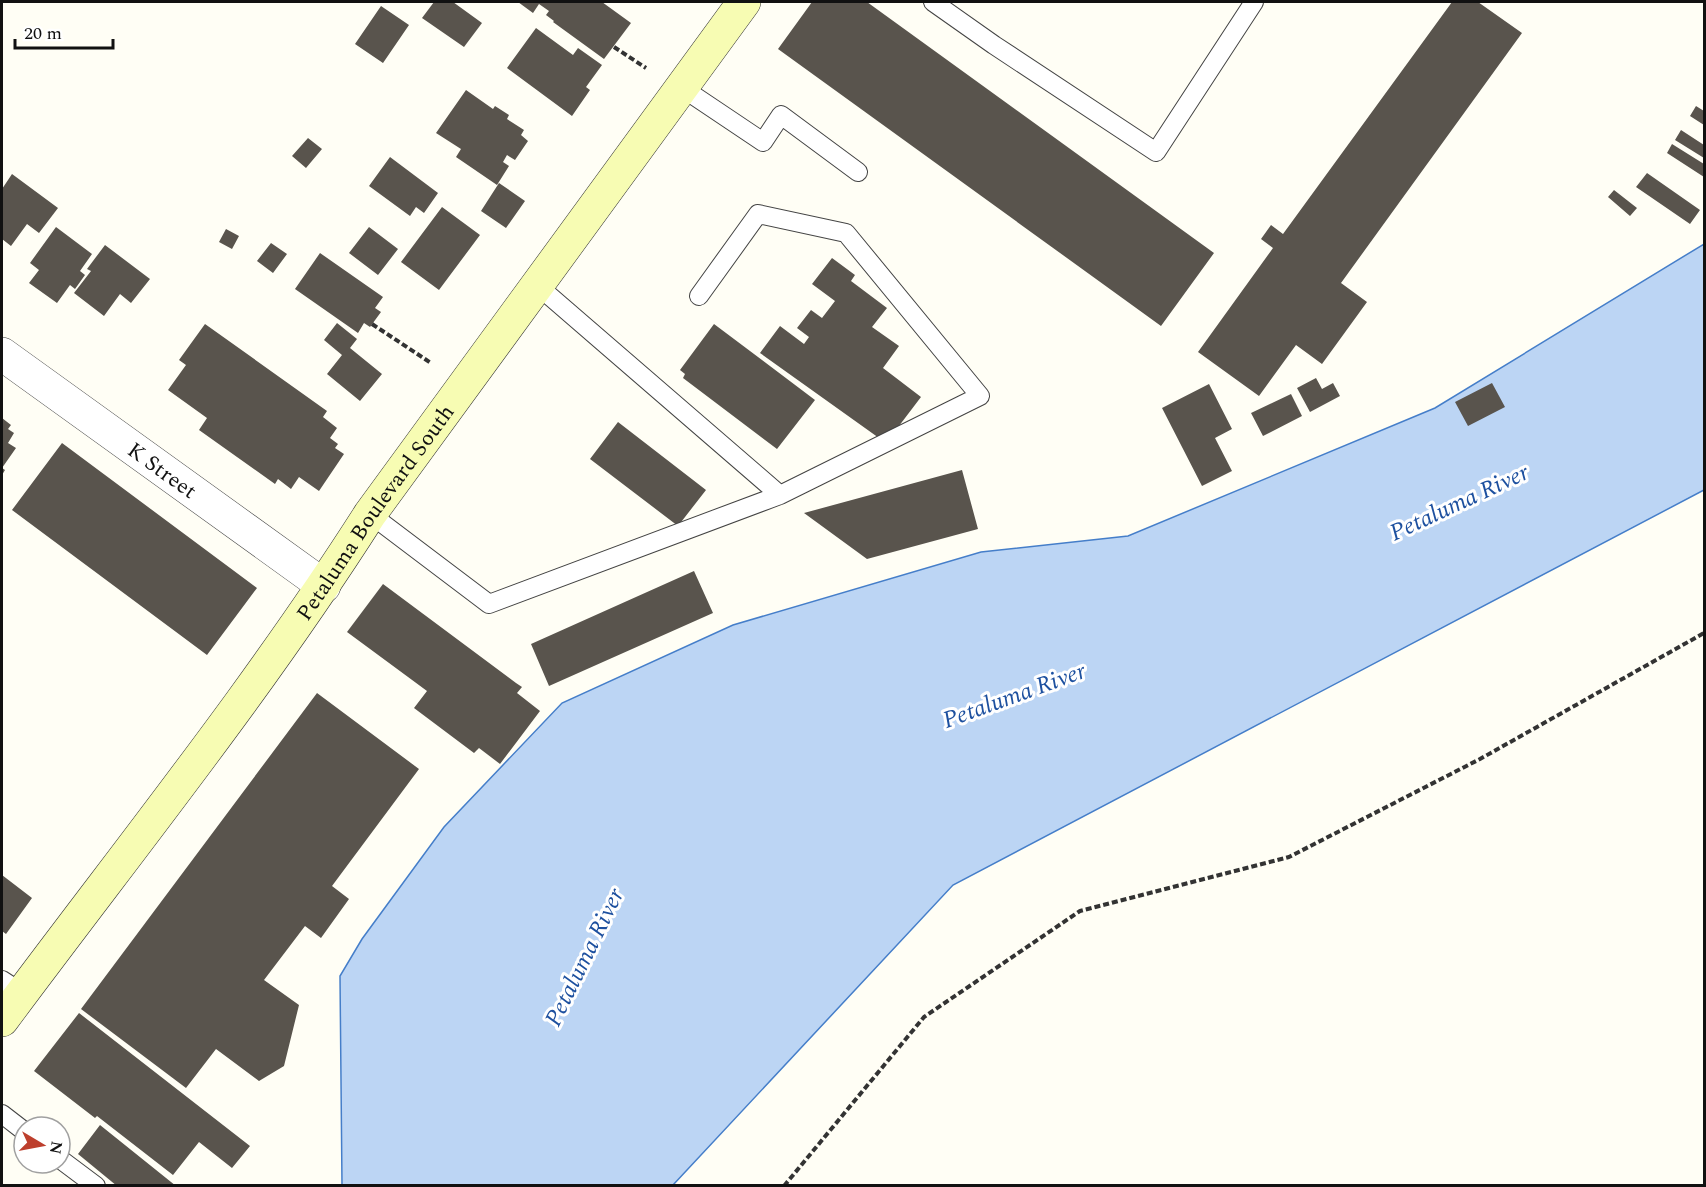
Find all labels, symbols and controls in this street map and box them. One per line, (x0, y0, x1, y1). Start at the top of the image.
scale bar (15, 12, 112, 50)
text: 20 m (24, 20, 62, 47)
street label: Petaluma Boulevard South (289, 398, 463, 628)
street label: K Street (120, 434, 204, 508)
water label: Petaluma River (1384, 455, 1536, 551)
water label: Petaluma River (938, 653, 1092, 739)
water label: Petaluma River (536, 881, 634, 1033)
north arrow (12, 1115, 72, 1175)
text: N (43, 1139, 69, 1156)

